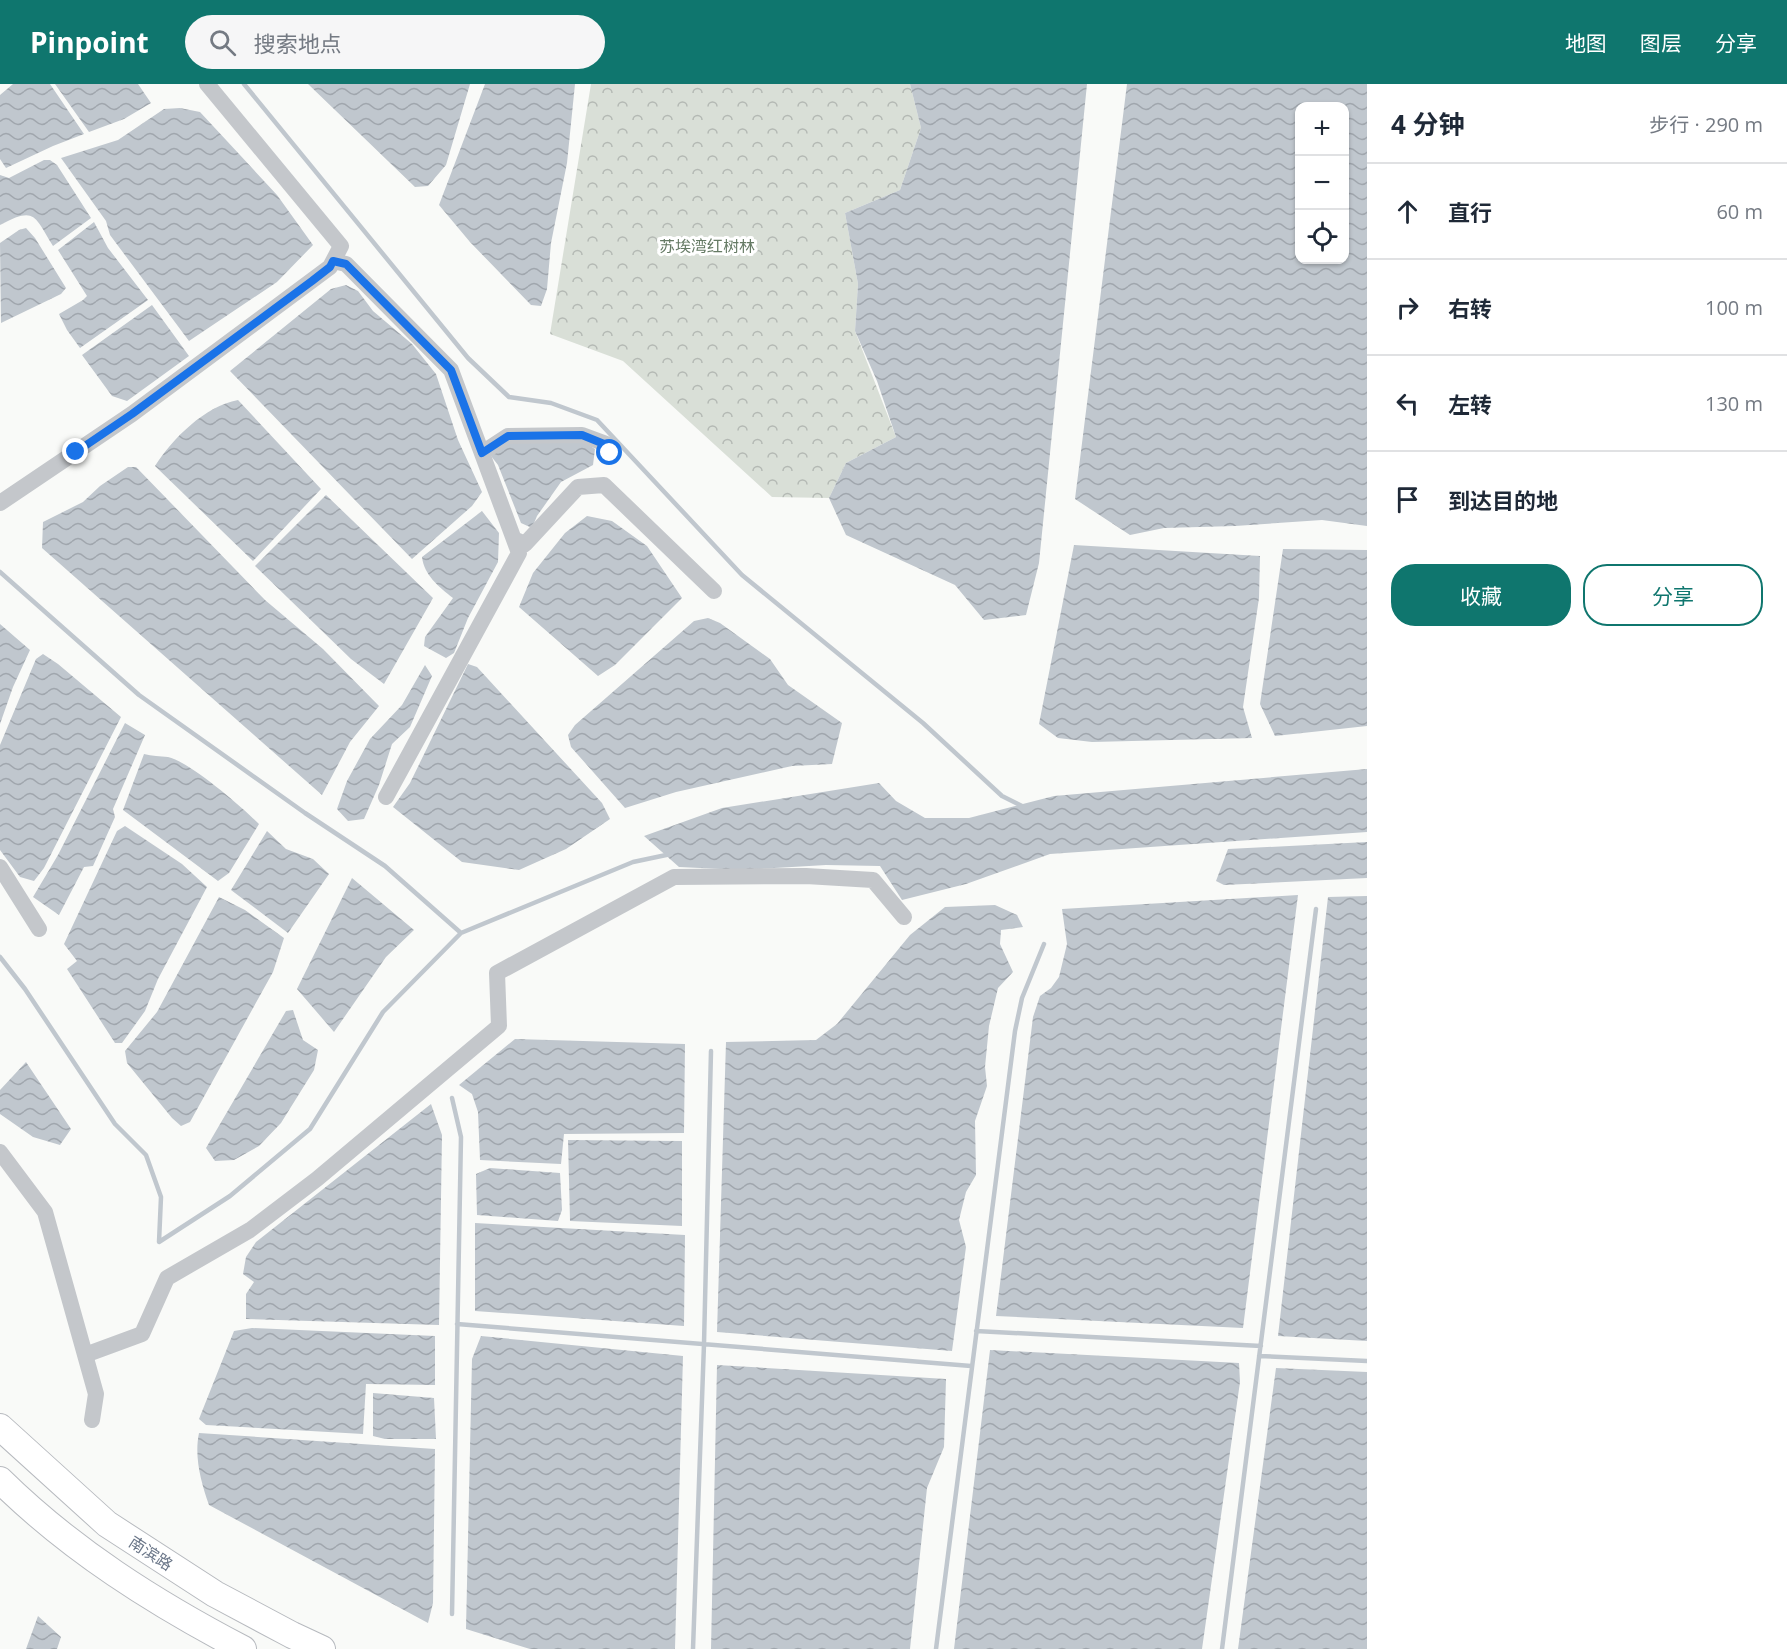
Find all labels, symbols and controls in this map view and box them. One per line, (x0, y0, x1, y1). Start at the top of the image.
search box (185, 15, 605, 69)
text: Pinpoint (30, 23, 149, 61)
icon: search (206, 26, 239, 59)
text: 搜索地点 (254, 28, 342, 58)
text: 地图 (1565, 29, 1607, 57)
text: 图层 (1640, 29, 1682, 57)
text: 分享 (1715, 29, 1757, 57)
map controls (1295, 102, 1349, 264)
button: + (1295, 102, 1349, 156)
text: 4 分钟 (1391, 106, 1465, 142)
text: 步行 · 290 m (1649, 111, 1763, 138)
button: − (1295, 156, 1349, 210)
icon: ahead (1391, 195, 1424, 228)
text: 直行 (1448, 197, 1492, 227)
text: 60 m (1716, 198, 1763, 225)
button: locate (1295, 210, 1349, 264)
park label: 苏埃湾红树林 (659, 235, 755, 257)
icon: right (1391, 291, 1424, 324)
text: 右转 (1448, 293, 1492, 323)
text: 100 m (1705, 294, 1763, 321)
icon: left (1391, 387, 1424, 420)
text: 左转 (1448, 389, 1492, 419)
text: 130 m (1705, 390, 1763, 417)
route end (62, 438, 88, 464)
route start (596, 439, 622, 465)
icon: arrive (1391, 483, 1424, 516)
text: 到达目的地 (1448, 485, 1558, 515)
button: 收藏 (1391, 564, 1571, 626)
button: 分享 (1583, 564, 1763, 626)
street label: 南滨路 (125, 1531, 177, 1575)

